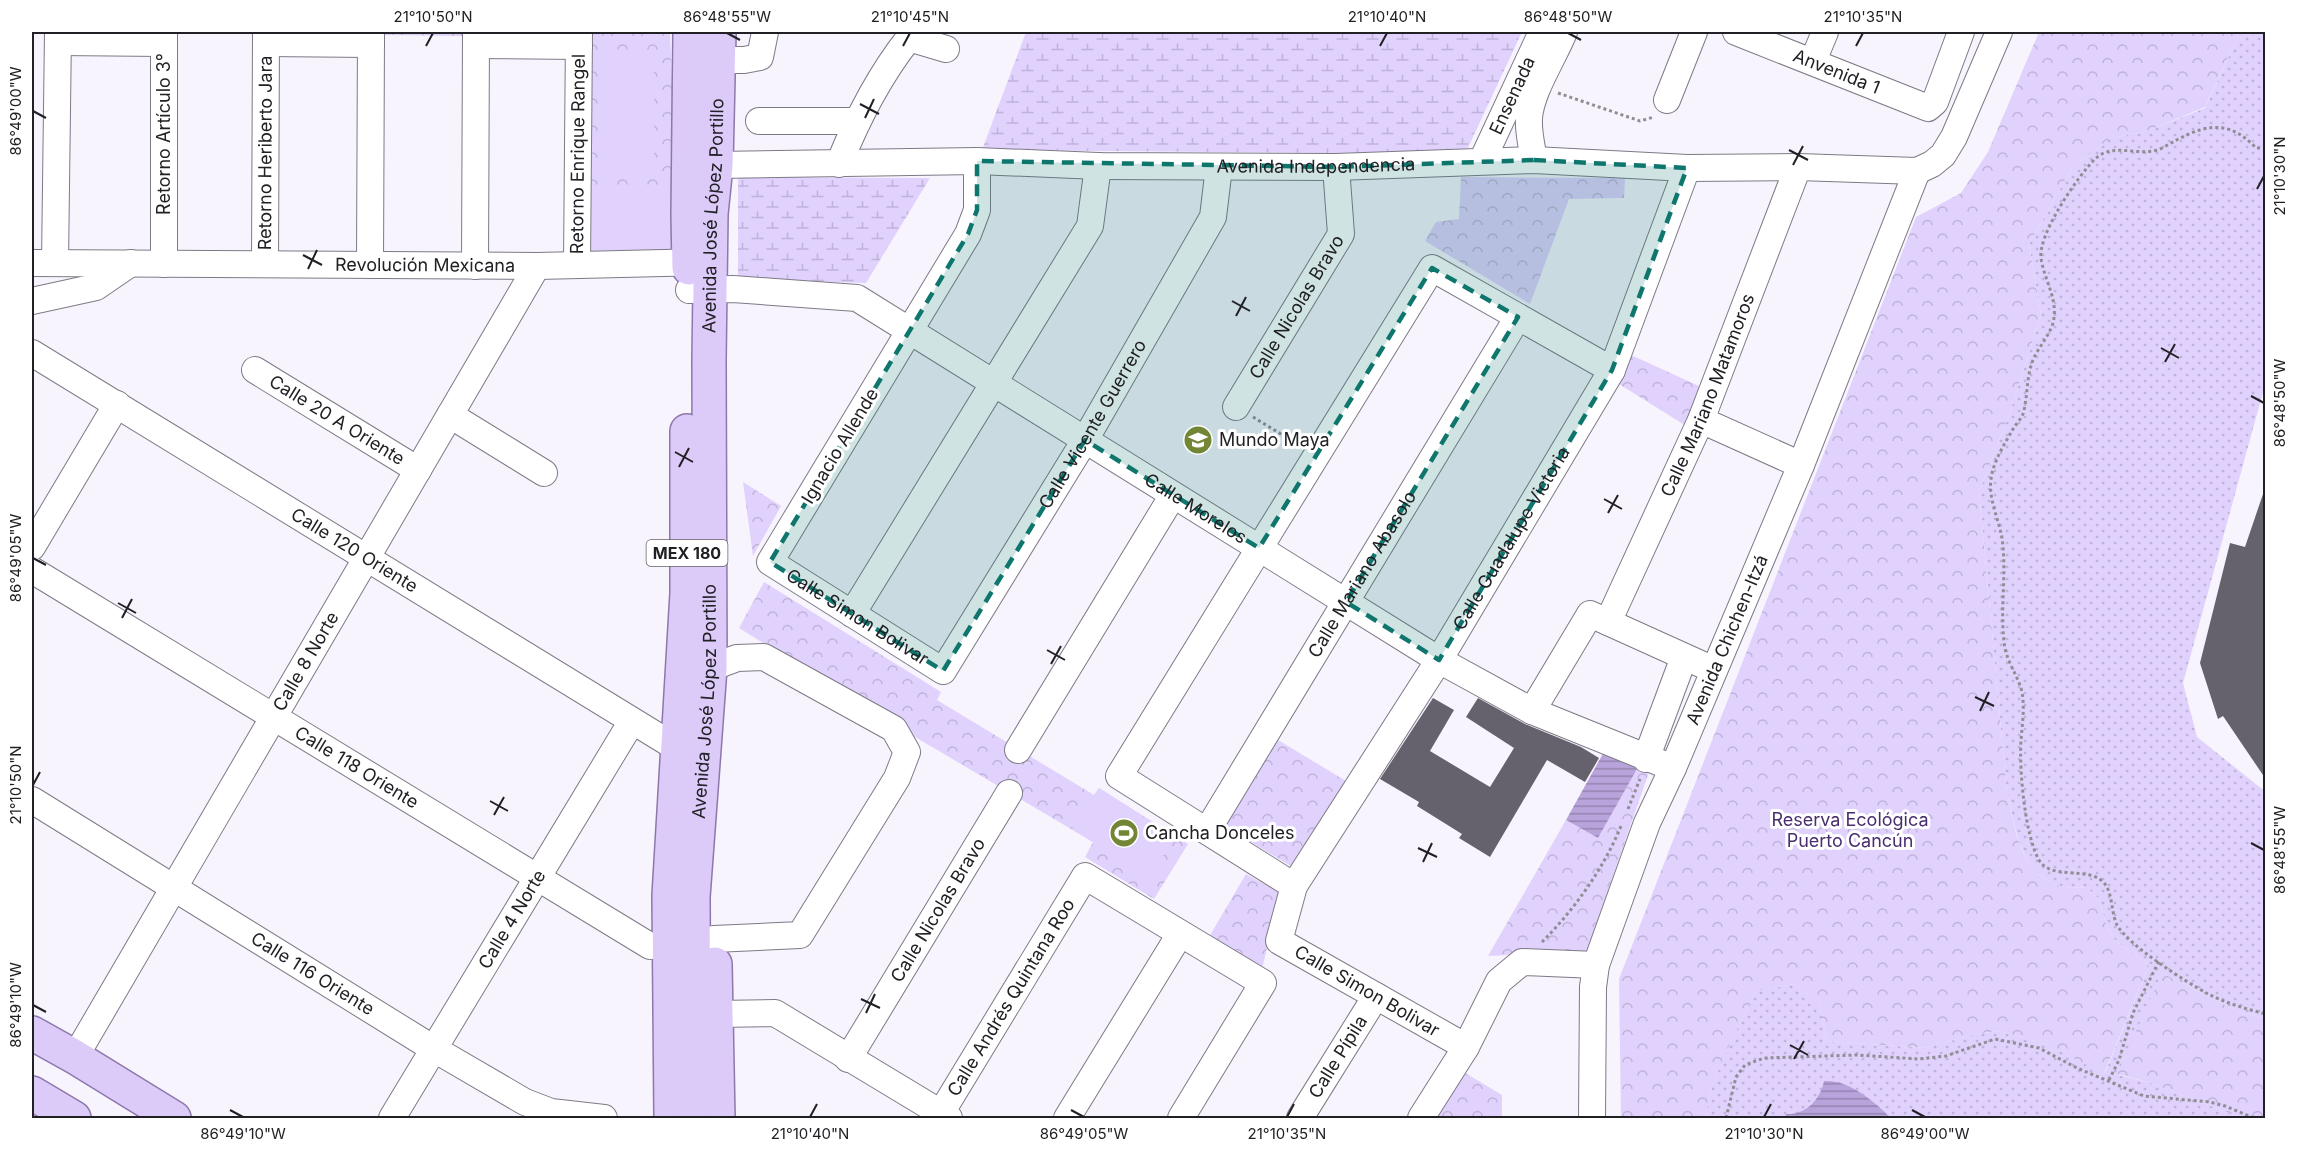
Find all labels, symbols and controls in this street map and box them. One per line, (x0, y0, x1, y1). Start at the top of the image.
text: 21°10'50"N (393, 7, 473, 26)
text: 86°48'55"W (683, 7, 771, 26)
text: 21°10'45"N (871, 7, 949, 26)
text: 21°10'40"N (1348, 7, 1426, 26)
text: 86°48'50"W (1524, 7, 1612, 26)
text: 21°10'35"N (1824, 7, 1902, 26)
street label: Anvenida 1 (1790, 45, 1883, 98)
street label: Retorno Artículo 3° (153, 53, 174, 215)
street label: Ensenada (1485, 53, 1539, 138)
street label: Retorno Enrique Rangel (566, 54, 589, 254)
street label: Retorno Heriberto Jara (254, 56, 276, 250)
text: 86°49'00"W (6, 66, 25, 155)
street label: Avenida José López Portillo (698, 98, 728, 333)
text: 21°10'30"N (2270, 136, 2289, 216)
street label: Avenida Independencia (1216, 153, 1416, 177)
street label: Calle Nicolas Bravo (1245, 231, 1348, 383)
street label: Revolución Mexicana (335, 254, 515, 276)
street label: Calle Mariano Matamoros (1656, 290, 1758, 500)
street label: Calle Vicente Guerrero (1034, 336, 1150, 512)
text: 86°48'50"W (2270, 359, 2289, 447)
street label: Calle 20 A Oriente (266, 370, 409, 469)
street label: Ignacio Allende (797, 384, 882, 507)
school or university icon: Mundo Maya (1182, 424, 1214, 456)
place label: Mundo Maya (1219, 429, 1330, 450)
street label: Calle Guadalupe Victoria (1448, 443, 1574, 634)
street label: Calle Morelos (1141, 469, 1251, 548)
street label: Calle Mariano Abasolo (1303, 487, 1420, 661)
street label: Calle 120 Oriente (287, 503, 422, 597)
text: 86°49'05"W (6, 513, 25, 602)
road number: MEX 180 (646, 540, 728, 566)
street label: Avenida Chichen-Itzá (1682, 552, 1772, 728)
street label: Calle Simon Bolivar (783, 564, 933, 669)
street label: Avenida José López Portillo (688, 584, 720, 820)
street label: Calle 8 Norte (268, 608, 343, 715)
street label: Calle 118 Oriente (291, 721, 423, 813)
text: 21°10'50"N (6, 745, 25, 825)
text: 86°48'55"W (2270, 806, 2289, 894)
park label: Reserva Ecológica Puerto Cancún (1771, 809, 1929, 851)
sports icon: Cancha Donceles (1108, 817, 1140, 849)
place label: Cancha Donceles (1145, 822, 1295, 843)
street label: Calle Nicolas Bravo (886, 834, 989, 986)
street label: Calle 4 Norte (474, 866, 550, 973)
street label: Calle Andrés Quintana Roo (943, 895, 1079, 1100)
street label: Calle 116 Oriente (247, 927, 378, 1019)
street label: Calle Simon Bolivar (1291, 940, 1444, 1041)
text: 86°49'10"W (6, 962, 25, 1048)
street label: Calle Pípila (1304, 1011, 1371, 1102)
text: 86°49'10"W (200, 1124, 286, 1143)
text: 21°10'40"N (771, 1124, 849, 1143)
text: 86°49'05"W (1040, 1124, 1129, 1143)
text: 21°10'35"N (1248, 1124, 1326, 1143)
text: 21°10'30"N (1724, 1124, 1804, 1143)
text: 86°49'00"W (1881, 1124, 1970, 1143)

